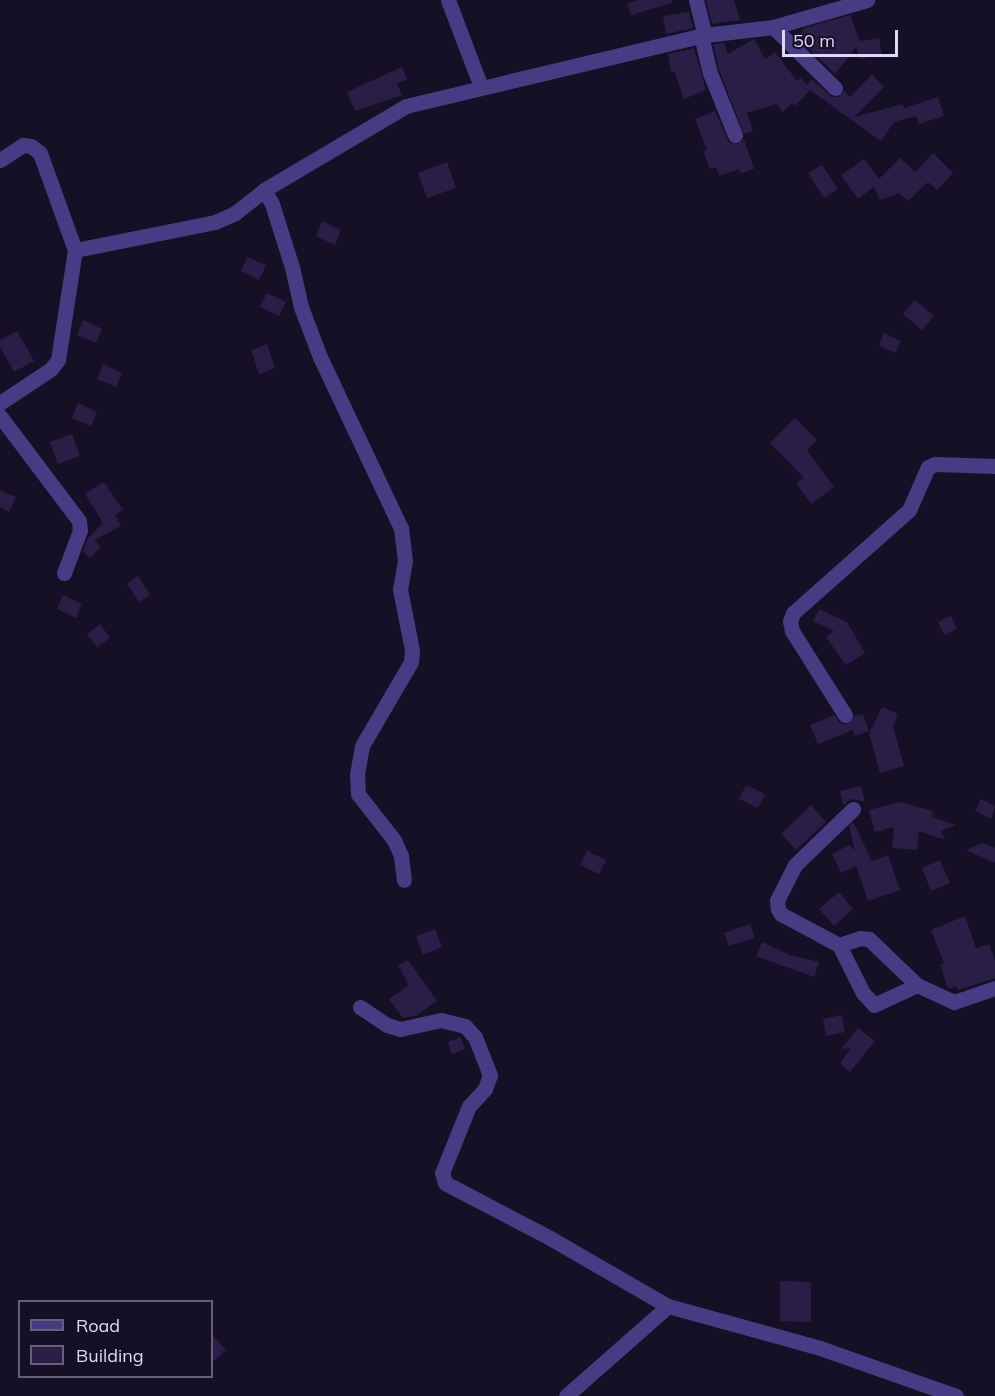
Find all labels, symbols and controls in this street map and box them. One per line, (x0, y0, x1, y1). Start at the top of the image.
scale bar (785, 18, 900, 56)
text: 50 m (793, 29, 835, 52)
legend (18, 1300, 213, 1378)
text: Road (76, 1314, 120, 1337)
text: Building (76, 1344, 144, 1367)

